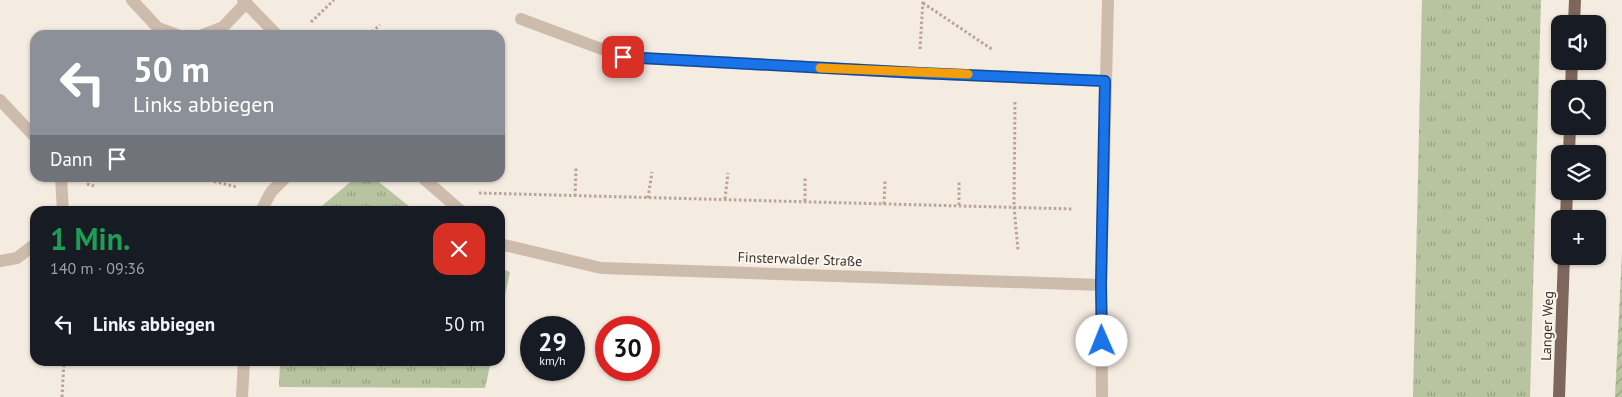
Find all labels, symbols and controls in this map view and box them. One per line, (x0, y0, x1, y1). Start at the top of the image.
map controls (1551, 15, 1606, 265)
button: sound (1551, 15, 1606, 70)
pin (602, 36, 644, 78)
icon: arrive (609, 43, 637, 71)
text: 50 m (133, 46, 210, 92)
icon: left (50, 50, 115, 115)
button: search (1551, 80, 1606, 135)
text: Links abbiegen (133, 90, 275, 118)
icon: arrive (103, 145, 131, 173)
button: layers (1551, 145, 1606, 200)
text: Dann (50, 147, 93, 171)
button: + (1551, 210, 1606, 265)
text: 1 Min. (50, 219, 130, 258)
button: close (433, 223, 485, 275)
street label: Finsterwalder Straße (737, 248, 863, 270)
text: 140 m · 09:36 (50, 258, 145, 278)
street label: Langer Weg (1537, 291, 1557, 361)
icon: left (50, 310, 78, 338)
text: Links abbiegen (93, 312, 215, 336)
text: 50 m (444, 312, 485, 336)
position arrow (1075, 314, 1127, 366)
speed limit sign: 30 (595, 316, 660, 381)
text: 29 (538, 326, 567, 358)
text: km/h (539, 353, 566, 368)

